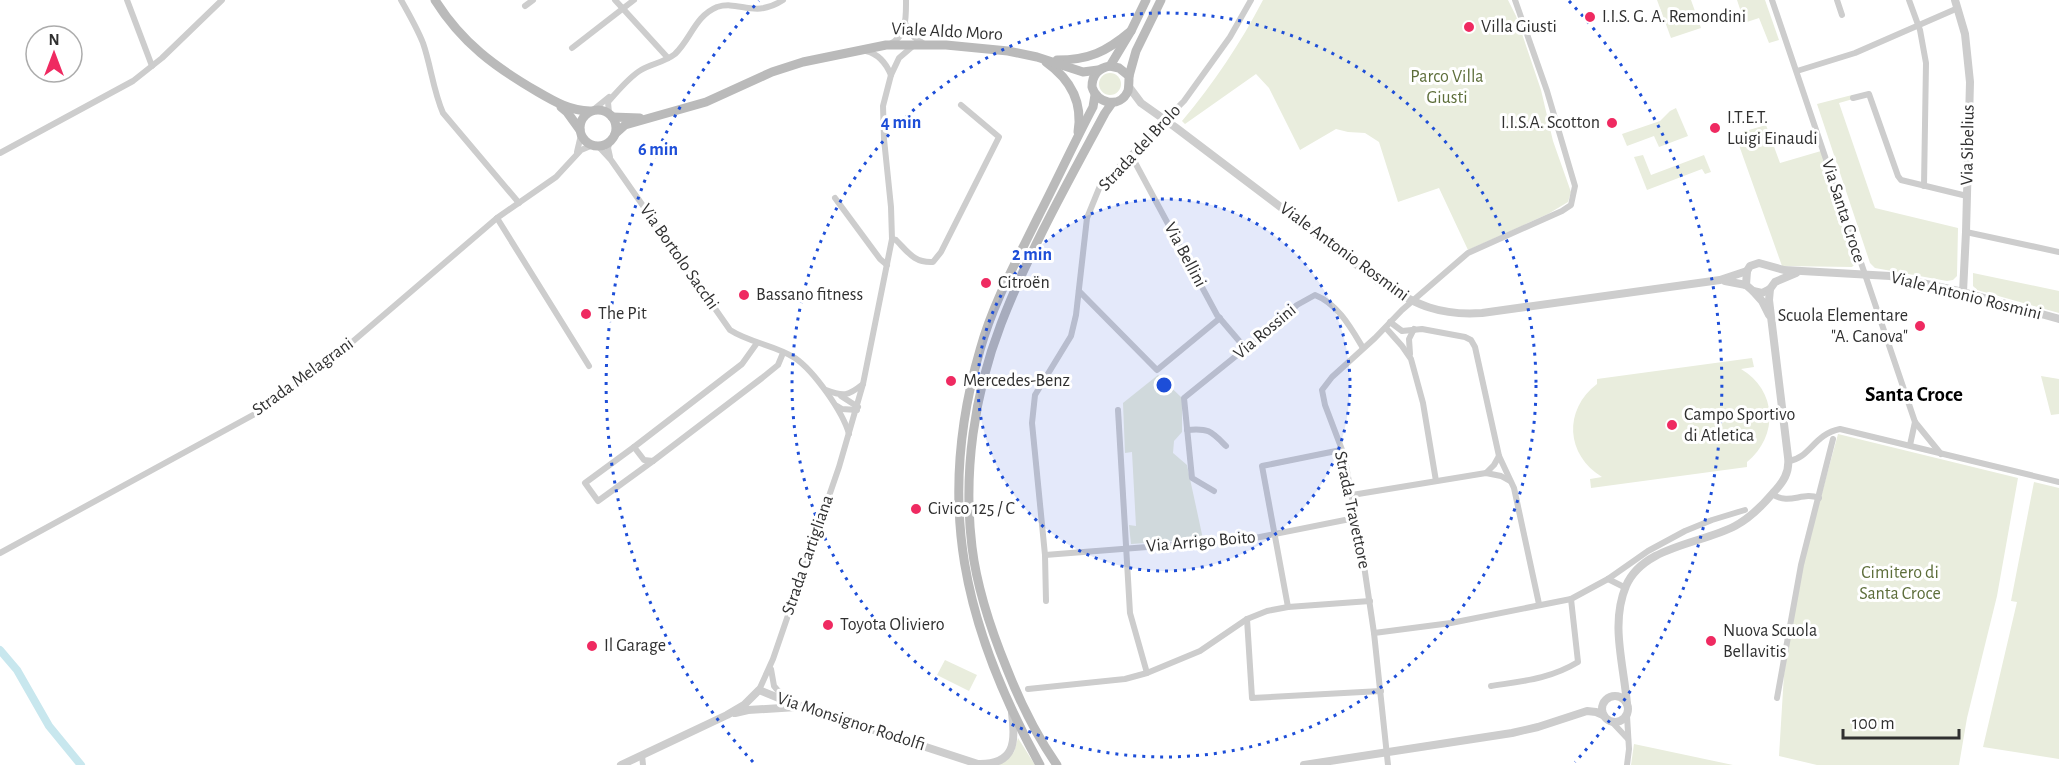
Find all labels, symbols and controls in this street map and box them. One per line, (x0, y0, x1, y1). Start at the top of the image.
place label: I.I.S. G. A. Remondini (1602, 8, 1746, 26)
marker: I.I.S. G. A. Remondini (1583, 10, 1597, 24)
place label: Villa Giusti (1481, 18, 1557, 36)
street label: Viale Aldo Moro (891, 20, 1003, 44)
marker: Villa Giusti (1462, 20, 1476, 34)
north arrow (24, 24, 84, 84)
text: N (48, 32, 60, 48)
park label: Parco Villa Giusti (1410, 68, 1484, 107)
street label: Strada del Brolo (1095, 101, 1185, 195)
street label: Via Sibelius (1958, 104, 1978, 186)
place label: I.T.E.T. Luigi Einaudi (1727, 109, 1818, 148)
text: 4 min (881, 114, 921, 132)
place label: I.I.S.A. Scotton (1501, 114, 1600, 132)
marker: I.I.S.A. Scotton (1605, 116, 1619, 130)
marker: I.T.E.T. Luigi Einaudi (1708, 121, 1722, 135)
text: 6 min (638, 141, 678, 159)
street label: Via Santa Croce (1818, 157, 1868, 265)
street label: Viale Antonio Rosmini (1276, 199, 1412, 305)
street label: Via Bortolo Sacchi (636, 201, 722, 313)
street label: Via Bellini (1161, 220, 1209, 290)
text: 2 min (1012, 246, 1052, 264)
street label: Viale Antonio Rosmini (1889, 269, 2043, 323)
place label: Citroën (998, 274, 1050, 292)
marker: Citroën (979, 276, 993, 290)
place label: Bassano fitness (756, 286, 863, 304)
marker: Bassano fitness (737, 288, 751, 302)
street label: Via Rossini (1230, 301, 1300, 363)
place label: The Pit (598, 305, 647, 323)
marker: The Pit (579, 307, 593, 321)
place label: Scuola Elementare "A. Canova" (1778, 307, 1908, 346)
marker: Scuola Elementare "A. Canova" (1913, 319, 1927, 333)
street label: Strada Melagrani (249, 334, 357, 420)
place label: Mercedes-Benz (963, 372, 1070, 390)
marker: Mercedes-Benz (944, 374, 958, 388)
centre of rings (1154, 375, 1174, 395)
district label: Santa Croce (1865, 384, 1963, 405)
place label: Campo Sportivo di Atletica (1684, 406, 1795, 445)
marker: Campo Sportivo di Atletica (1665, 418, 1679, 432)
street label: Strada Travettore (1331, 450, 1373, 570)
street label: Strada Cartigliana (779, 493, 837, 617)
place label: Civico 125 / C (928, 500, 1015, 518)
marker: Civico 125 / C (909, 502, 923, 516)
street label: Via Arrigo Boito (1146, 528, 1257, 556)
park label: Cimitero di Santa Croce (1859, 564, 1941, 603)
place label: Toyota Oliviero (840, 616, 945, 634)
marker: Toyota Oliviero (821, 618, 835, 632)
place label: Nuova Scuola Bellavitis (1723, 622, 1817, 661)
marker: Nuova Scuola Bellavitis (1704, 634, 1718, 648)
place label: Il Garage (604, 637, 666, 655)
marker: Il Garage (585, 639, 599, 653)
street label: Via Monsignor Rodolfi (775, 690, 927, 754)
scale bar (1843, 702, 1958, 740)
text: 100 m (1852, 715, 1895, 733)

